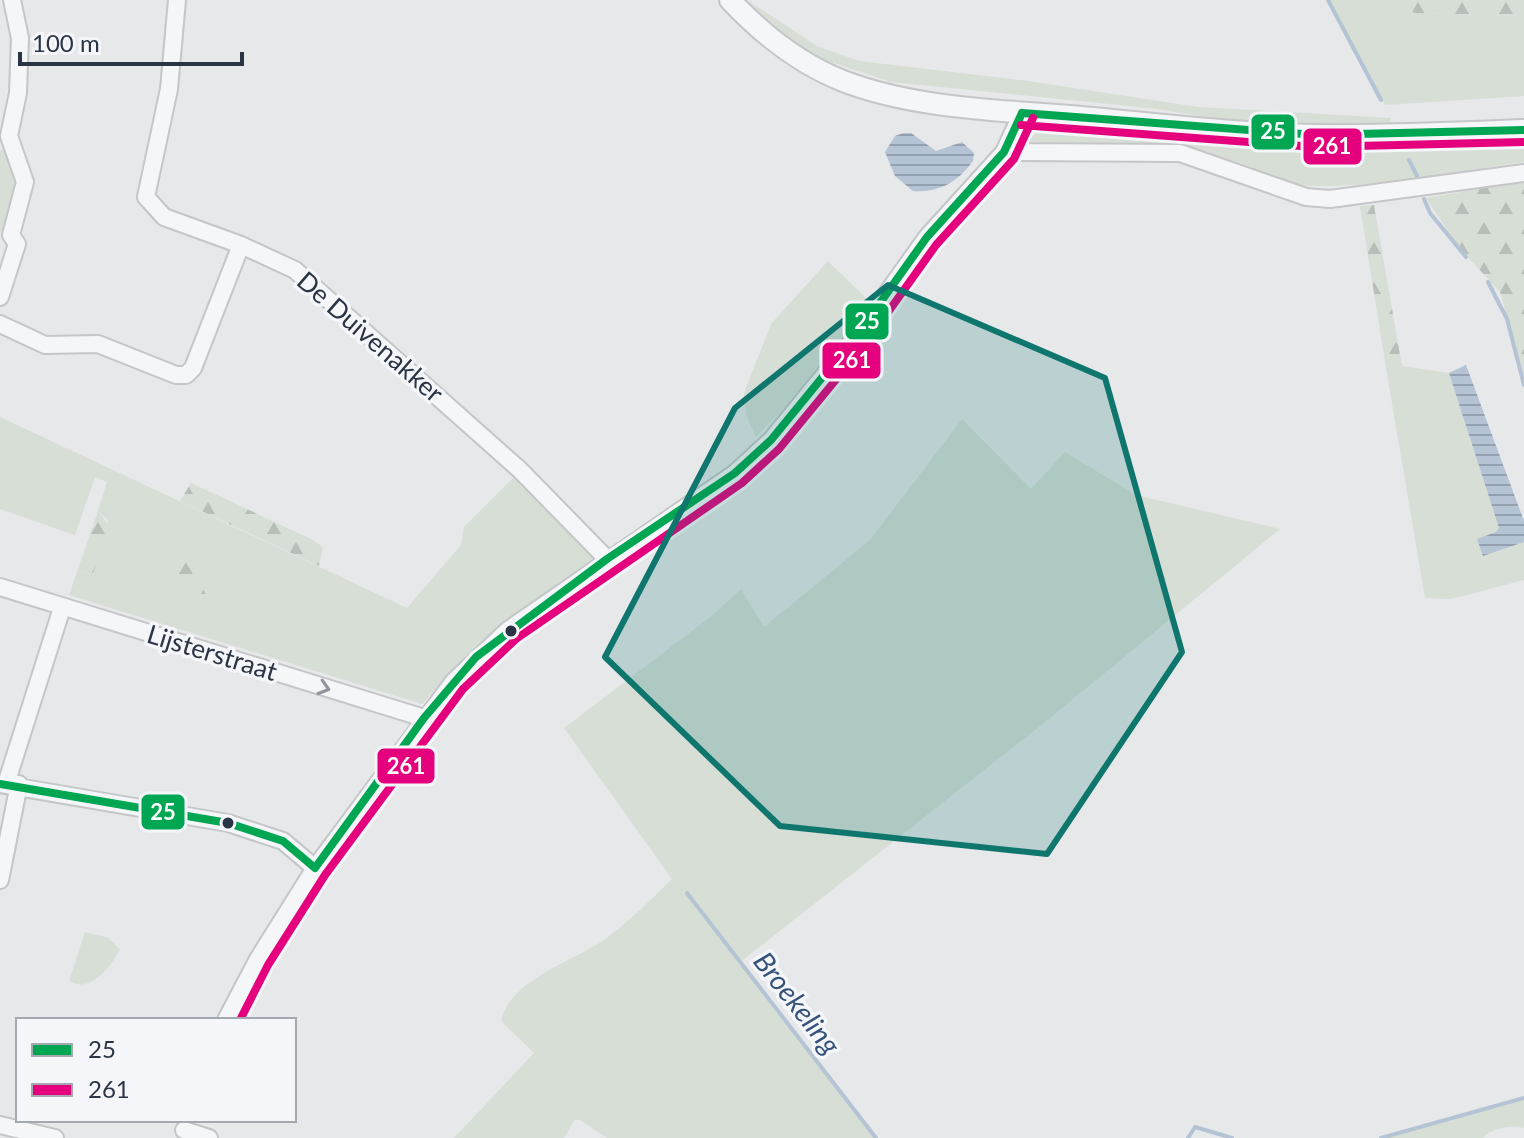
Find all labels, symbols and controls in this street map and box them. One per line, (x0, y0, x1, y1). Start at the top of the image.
scale bar (20, 16, 242, 66)
text: 100 m (32, 28, 100, 57)
line badge: 25 (1250, 113, 1296, 151)
text: 25 (1260, 117, 1286, 144)
line badge: 261 (1302, 127, 1363, 166)
text: 261 (1313, 132, 1351, 159)
street label: De Duivenakker (291, 264, 451, 409)
line badge: 25 (844, 302, 890, 341)
text: 25 (854, 307, 880, 334)
line badge: 261 (821, 341, 882, 380)
text: 261 (833, 346, 871, 373)
street label: Lijsterstraat (143, 617, 282, 687)
unlabelled marker (503, 623, 519, 639)
one-way arrow (317, 679, 330, 695)
line badge: 261 (376, 747, 436, 785)
text: 261 (387, 752, 425, 779)
line badge: 25 (140, 793, 186, 831)
text: 25 (150, 798, 176, 825)
unlabelled marker (220, 815, 236, 831)
water label: Broekeling (747, 944, 849, 1061)
legend (16, 1018, 296, 1122)
text: 25 (88, 1034, 116, 1063)
text: 261 (88, 1074, 130, 1103)

